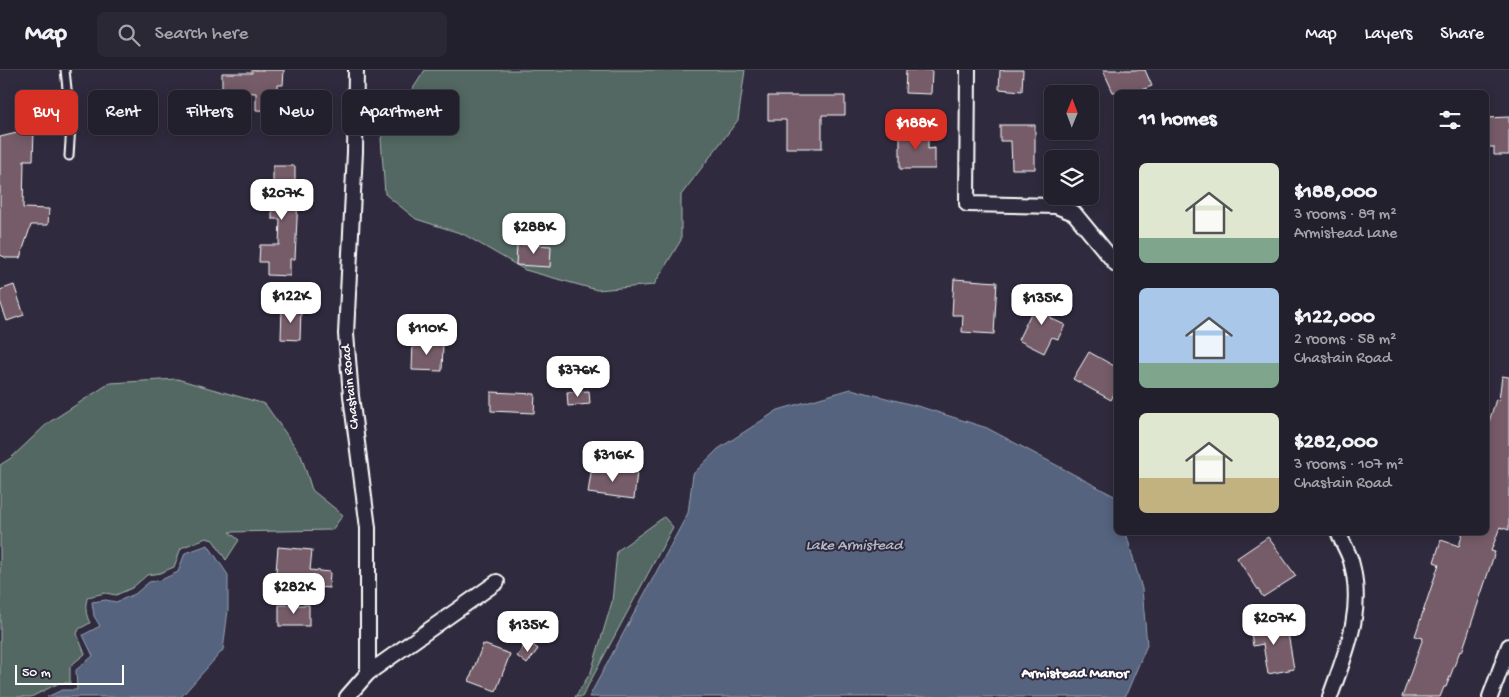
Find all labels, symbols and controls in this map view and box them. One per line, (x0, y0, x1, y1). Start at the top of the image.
search box (97, 12, 447, 57)
text: Map (25, 20, 67, 49)
icon: search (115, 21, 143, 49)
text: Search here (155, 23, 248, 46)
text: Map (1305, 24, 1337, 45)
text: Layers (1365, 24, 1412, 45)
text: Share (1440, 24, 1484, 45)
north arrow (1044, 85, 1099, 140)
map controls (1044, 85, 1099, 205)
chip: Buy (15, 90, 78, 135)
chip: Rent (88, 90, 158, 135)
chip: Filters (168, 90, 251, 135)
chip: New (261, 90, 332, 135)
chip: Apartment (342, 90, 459, 135)
icon: filters (1436, 106, 1464, 134)
pin: $188K (881, 108, 951, 151)
text: 11 homes (1139, 108, 1217, 133)
text: $188K (896, 115, 936, 134)
button: layers (1044, 150, 1099, 205)
pin: $207K (247, 178, 317, 221)
text: $188,000 (1294, 181, 1377, 206)
icon: home (1179, 183, 1239, 243)
text: $207K (261, 185, 303, 204)
text: 3 rooms · 89 m² (1294, 206, 1396, 225)
pin: $288K (499, 212, 569, 255)
text: $288K (513, 219, 555, 238)
text: Armistead Lane (1294, 225, 1397, 244)
pin: $122K (256, 282, 326, 324)
pin: $135K (1007, 284, 1077, 326)
text: $122K (272, 288, 310, 307)
text: $135K (1022, 290, 1062, 309)
text: $122,000 (1294, 306, 1375, 331)
icon: home (1179, 308, 1239, 368)
pin: $110K (392, 314, 462, 356)
text: $110K (408, 320, 446, 339)
text: 2 rooms · 58 m² (1294, 331, 1396, 350)
street label: Chastain Road (338, 342, 364, 430)
text: Chastain Road (1294, 350, 1391, 369)
pin: $376K (543, 356, 613, 398)
text: $376K (558, 362, 598, 381)
text: $282,000 (1294, 431, 1378, 456)
icon: home (1179, 433, 1239, 493)
pin: $316K (578, 440, 648, 483)
text: $316K (594, 447, 632, 466)
text: 3 rooms · 107 m² (1294, 456, 1404, 475)
text: Chastain Road (1294, 475, 1391, 494)
water label: Lake Armistead (806, 537, 904, 555)
pin: $282K (259, 572, 329, 615)
text: $282K (274, 579, 314, 598)
pin: $207K (1239, 604, 1309, 646)
pin: $135K (493, 610, 563, 653)
text: $207K (1253, 610, 1295, 629)
text: $135K (508, 617, 548, 636)
scale bar (15, 662, 124, 685)
text: 50 m (22, 665, 51, 682)
district label: Armistead Manor (1020, 665, 1130, 683)

